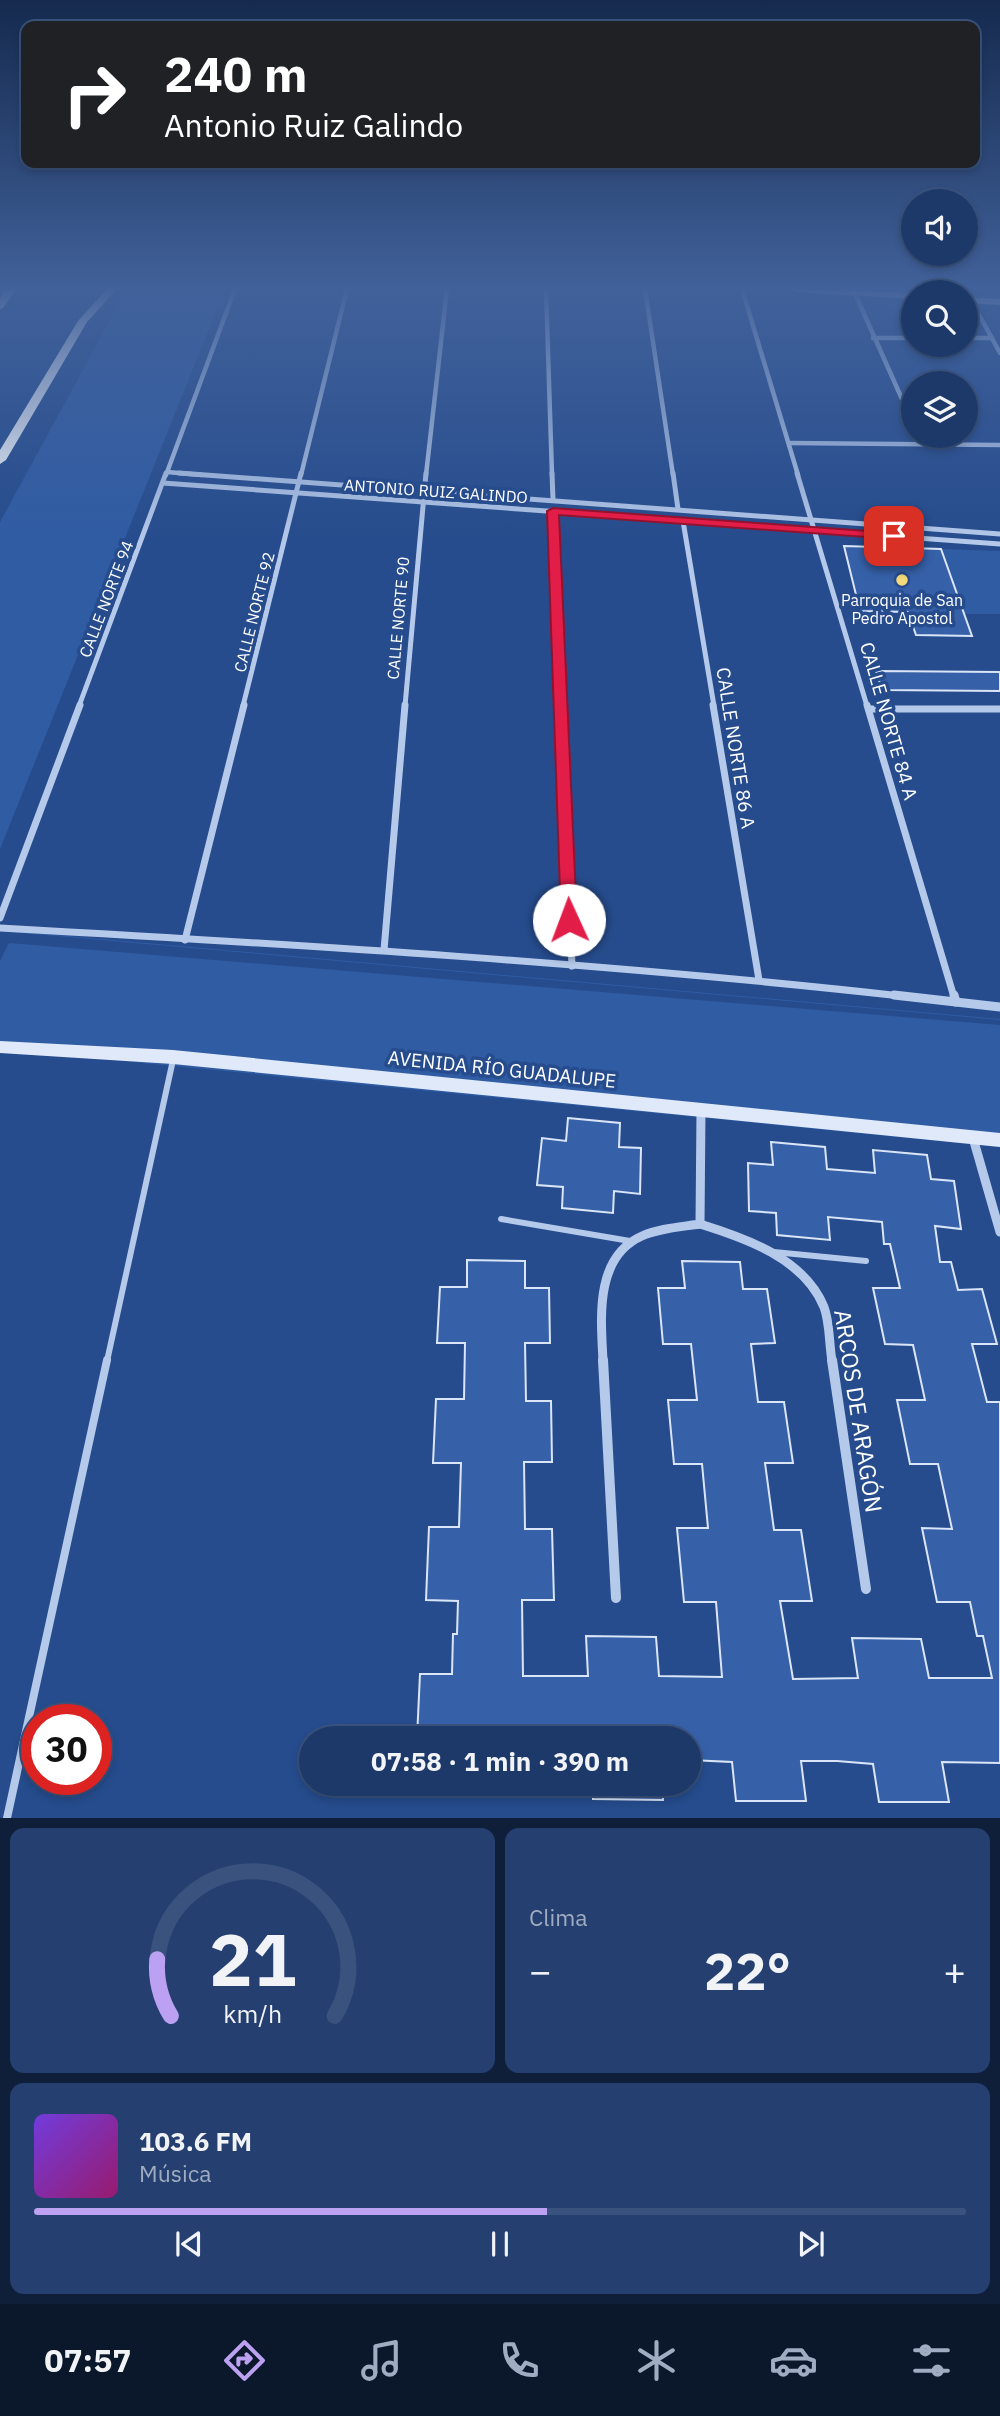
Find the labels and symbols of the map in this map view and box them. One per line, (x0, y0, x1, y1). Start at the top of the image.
street label: ANTONIO RUIZ GALINDO (343, 475, 529, 507)
pin (864, 506, 924, 566)
street label: CALLE NORTE 94 (75, 538, 137, 660)
street label: CALLE NORTE 92 (229, 550, 279, 674)
street label: CALLE NORTE 90 (383, 556, 413, 680)
marker: Parroquia de San Pedro Apostol (894, 572, 910, 588)
place label: Parroquia de San Pedro Apostol (841, 590, 963, 628)
street label: CALLE NORTE 84 A (855, 639, 923, 803)
street label: CALLE NORTE 86 A (711, 666, 761, 830)
position arrow (532, 883, 606, 957)
street label: AVENIDA RÍO GUADALUPE (387, 1045, 617, 1093)
street label: ARCOS DE ARAGÓN (828, 1307, 890, 1514)
speed limit sign: 30 (21, 1704, 112, 1795)

